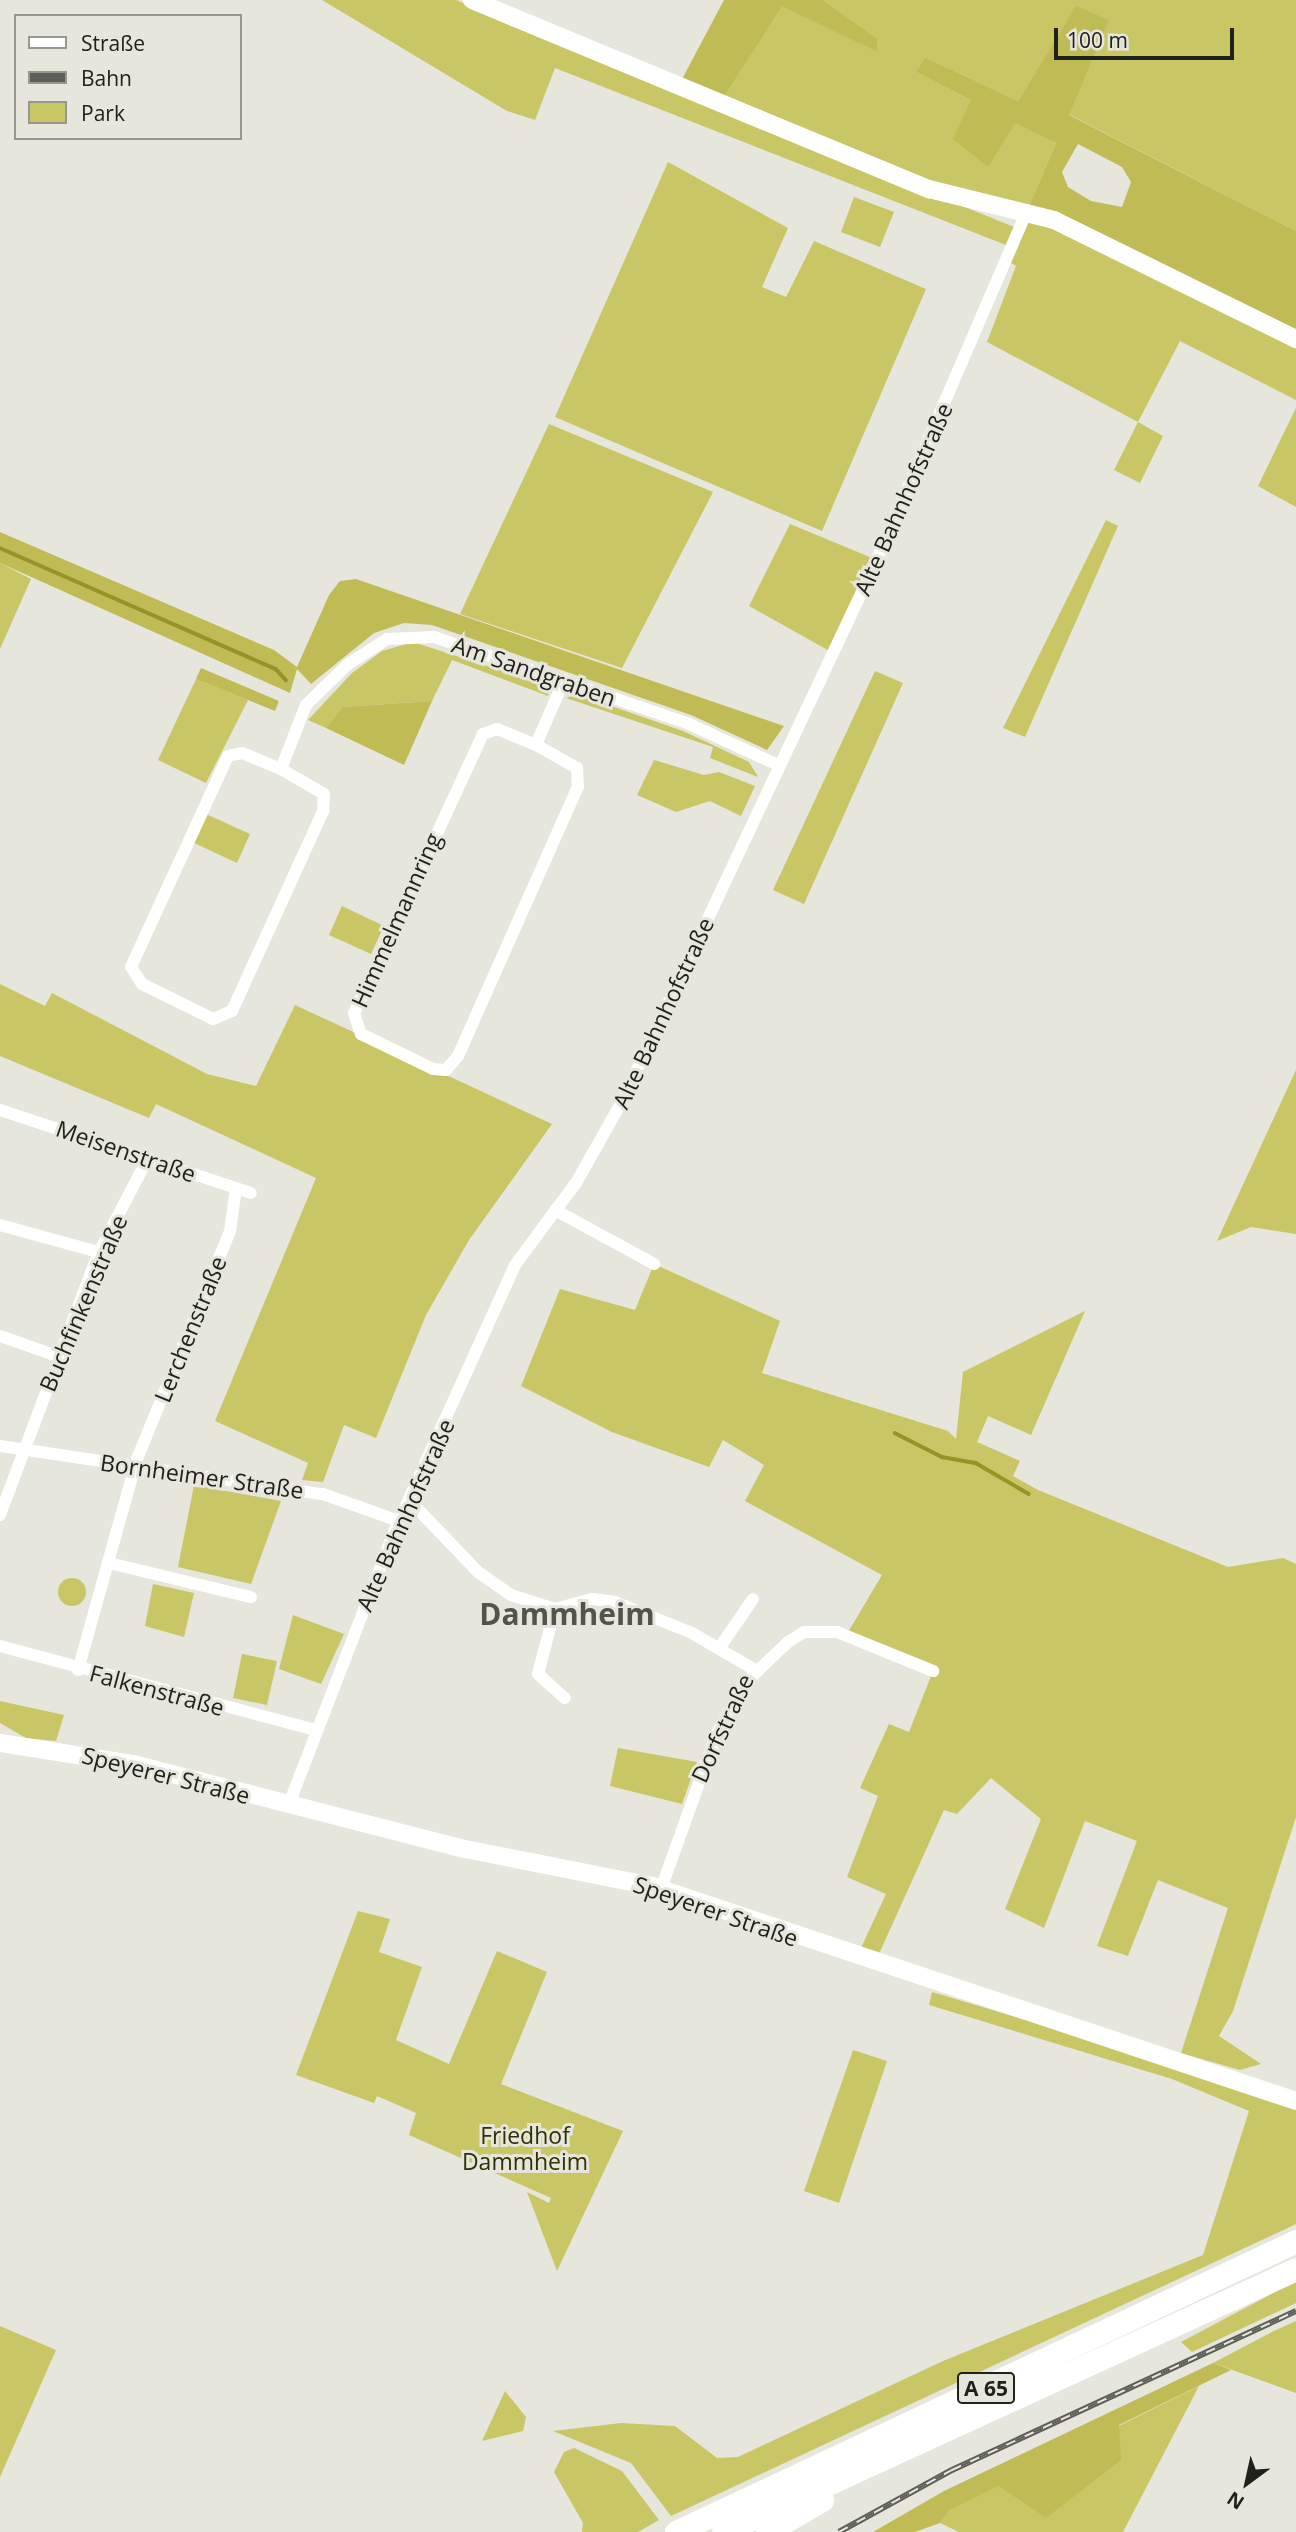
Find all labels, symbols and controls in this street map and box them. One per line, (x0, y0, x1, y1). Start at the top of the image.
legend (14, 14, 242, 140)
scale bar (1058, 14, 1238, 58)
text: 100 m (1067, 26, 1128, 54)
text: Straße (81, 29, 145, 57)
text: Bahn (81, 64, 132, 92)
text: Park (81, 99, 125, 127)
street label: Alte Bahnhofstraße (848, 399, 958, 599)
street label: Am Sandgraben (449, 630, 619, 712)
street label: Himmelmannring (345, 828, 447, 1012)
street label: Alte Bahnhofstraße (607, 913, 719, 1113)
street label: Meisenstraße (53, 1114, 199, 1188)
street label: Buchfinkenstraße (33, 1210, 133, 1396)
street label: Lerchenstraße (148, 1252, 232, 1406)
street label: Alte Bahnhofstraße (350, 1415, 460, 1615)
street label: Bornheimer Straße (99, 1448, 305, 1504)
district label: Dammheim (479, 1596, 655, 1632)
street label: Falkenstraße (87, 1659, 227, 1721)
street label: Dorfstraße (685, 1669, 759, 1787)
street label: Speyerer Straße (79, 1741, 253, 1809)
street label: Speyerer Straße (630, 1870, 802, 1952)
park label: Friedhof Dammheim (462, 2121, 588, 2175)
road number: A 65 (956, 2370, 1016, 2406)
north arrow (1212, 2448, 1282, 2518)
text: N (1222, 2486, 1249, 2516)

